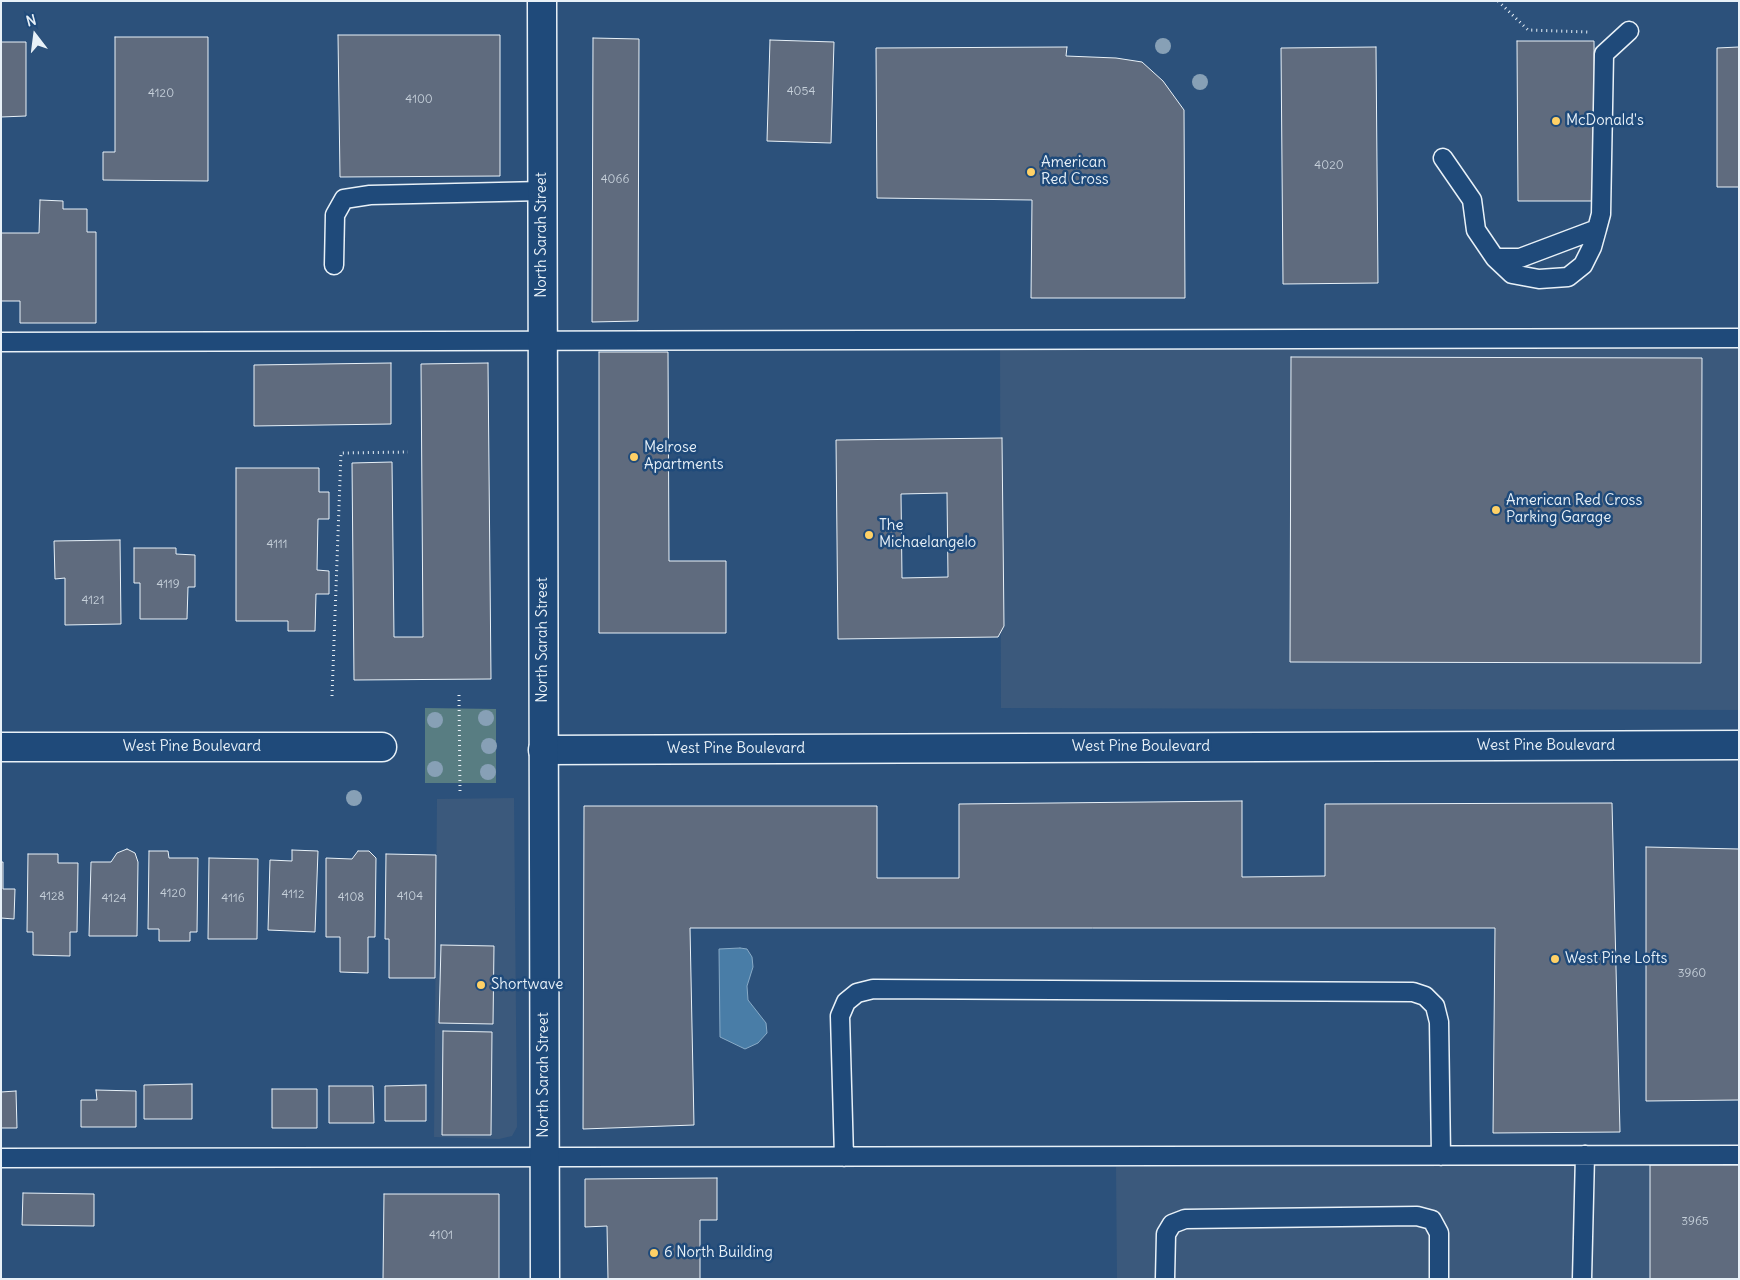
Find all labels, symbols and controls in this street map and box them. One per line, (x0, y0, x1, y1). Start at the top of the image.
north arrow (10, 10, 60, 60)
text: N (24, 11, 38, 30)
house number: 4054 (787, 85, 815, 99)
house number: 4120 (148, 87, 174, 101)
house number: 4100 (405, 93, 433, 107)
place label: McDonald's (1566, 112, 1644, 130)
marker: McDonald's (1550, 115, 1562, 127)
place label: American Red Cross (1041, 154, 1109, 189)
house number: 4020 (1314, 159, 1344, 173)
marker: American Red Cross (1025, 166, 1037, 178)
street label: North Sarah Street (533, 172, 551, 298)
house number: 4066 (601, 173, 629, 187)
place label: Melrose Apartments (644, 439, 724, 474)
marker: Melrose Apartments (628, 451, 640, 463)
place label: American Red Cross Parking Garage (1506, 492, 1642, 527)
marker: American Red Cross Parking Garage (1490, 504, 1502, 516)
place label: The Michaelangelo (879, 517, 976, 552)
marker: The Michaelangelo (863, 529, 875, 541)
house number: 4111 (266, 538, 288, 552)
street label: North Sarah Street (534, 577, 552, 703)
house number: 4119 (156, 578, 180, 592)
house number: 4121 (82, 594, 104, 608)
street label: West Pine Boulevard (1477, 737, 1615, 755)
street label: West Pine Boulevard (123, 738, 261, 756)
street label: West Pine Boulevard (1072, 738, 1210, 756)
street label: West Pine Boulevard (667, 740, 805, 758)
house number: 4120 (160, 887, 186, 901)
house number: 4112 (282, 888, 304, 902)
house number: 4128 (39, 890, 65, 904)
house number: 4104 (397, 890, 423, 904)
house number: 4108 (338, 891, 364, 905)
house number: 4124 (102, 892, 126, 906)
house number: 4116 (221, 892, 245, 906)
place label: West Pine Lofts (1565, 950, 1667, 968)
marker: West Pine Lofts (1549, 953, 1561, 965)
house number: 3960 (1678, 967, 1706, 981)
place label: Shortwave (491, 976, 563, 994)
marker: Shortwave (475, 979, 487, 991)
street label: North Sarah Street (535, 1012, 553, 1138)
house number: 3965 (1681, 1215, 1709, 1229)
house number: 4101 (429, 1229, 453, 1243)
place label: 6 North Building (664, 1244, 773, 1262)
marker: 6 North Building (648, 1247, 660, 1259)

